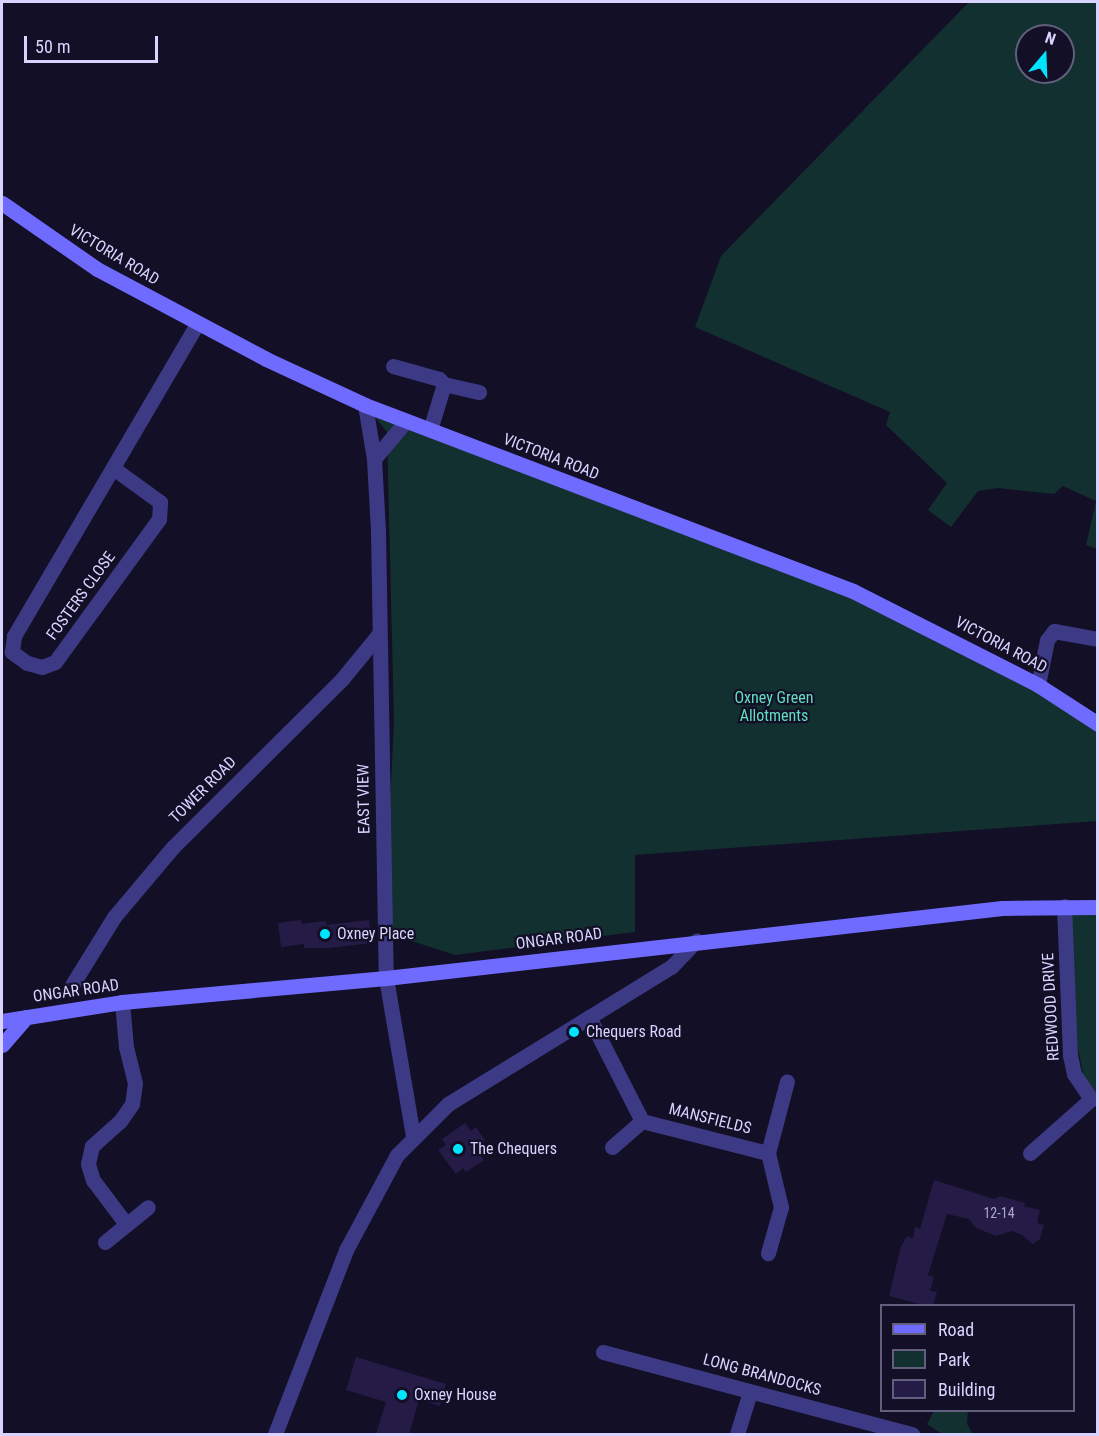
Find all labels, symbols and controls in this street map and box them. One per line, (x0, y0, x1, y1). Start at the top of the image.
scale bar (27, 24, 160, 62)
north arrow (1015, 24, 1075, 84)
text: N (1043, 28, 1058, 49)
text: 50 m (35, 36, 70, 57)
street label: VICTORIA ROAD (66, 221, 162, 289)
street label: VICTORIA ROAD (500, 430, 602, 484)
street label: FOSTERS CLOSE (43, 548, 119, 644)
street label: VICTORIA ROAD (952, 613, 1050, 677)
park label: Oxney Green Allotments (734, 688, 814, 726)
street label: TOWER ROAD (166, 753, 240, 827)
street label: EAST VIEW (354, 764, 374, 834)
place label: Oxney Place (337, 924, 414, 944)
street label: ONGAR ROAD (515, 924, 603, 954)
marker: Oxney Place (318, 927, 332, 941)
street label: REDWOOD DRIVE (1039, 952, 1063, 1062)
street label: ONGAR ROAD (32, 975, 120, 1007)
place label: Chequers Road (586, 1022, 682, 1042)
marker: Chequers Road (567, 1025, 581, 1039)
street label: MANSFIELDS (667, 1099, 753, 1139)
place label: The Chequers (470, 1139, 557, 1159)
marker: The Chequers (451, 1142, 465, 1156)
house number: 12-14 (983, 1205, 1015, 1221)
legend (880, 1304, 1075, 1412)
text: Road (938, 1319, 974, 1340)
text: Park (938, 1349, 970, 1370)
street label: LONG BRANDOCKS (701, 1350, 823, 1400)
text: Building (938, 1379, 995, 1400)
place label: Oxney House (414, 1385, 497, 1405)
marker: Oxney House (395, 1388, 409, 1402)

